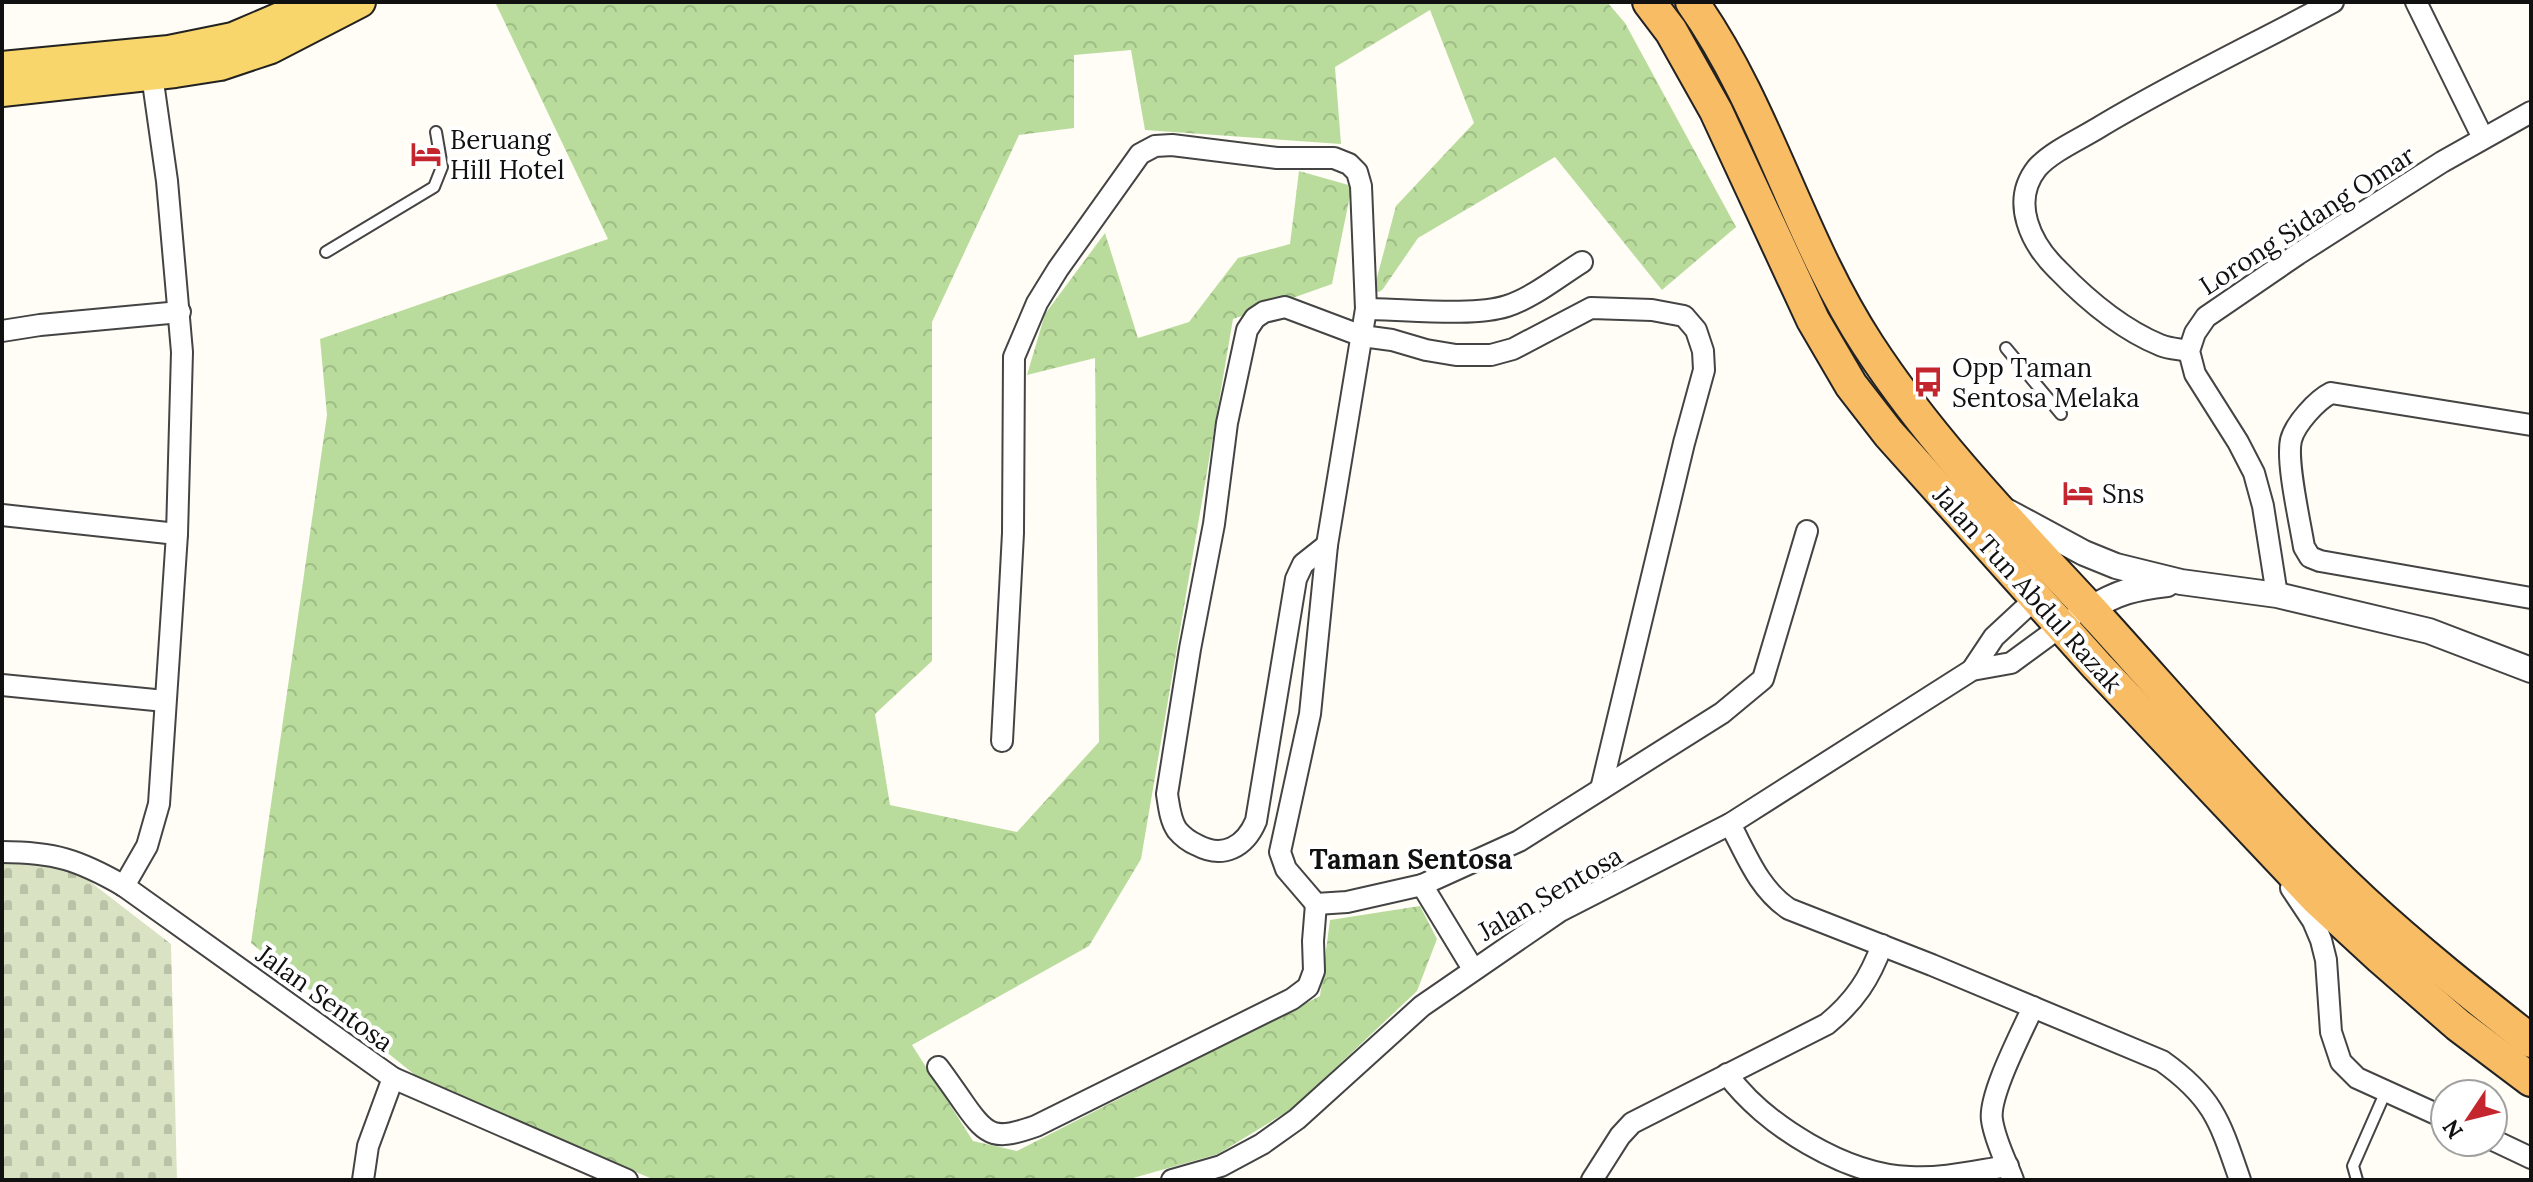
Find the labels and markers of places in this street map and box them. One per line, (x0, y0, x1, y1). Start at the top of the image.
place label: Beruang Hill Hotel (450, 123, 565, 186)
hotel icon: Beruang Hill Hotel (409, 137, 443, 171)
place label: Opp Taman Sentosa Melaka (1952, 351, 2140, 414)
bus stop icon: Opp Taman Sentosa Melaka (1911, 365, 1945, 399)
hotel icon: Sns (2061, 476, 2095, 510)
place label: Sns (2102, 477, 2144, 510)

